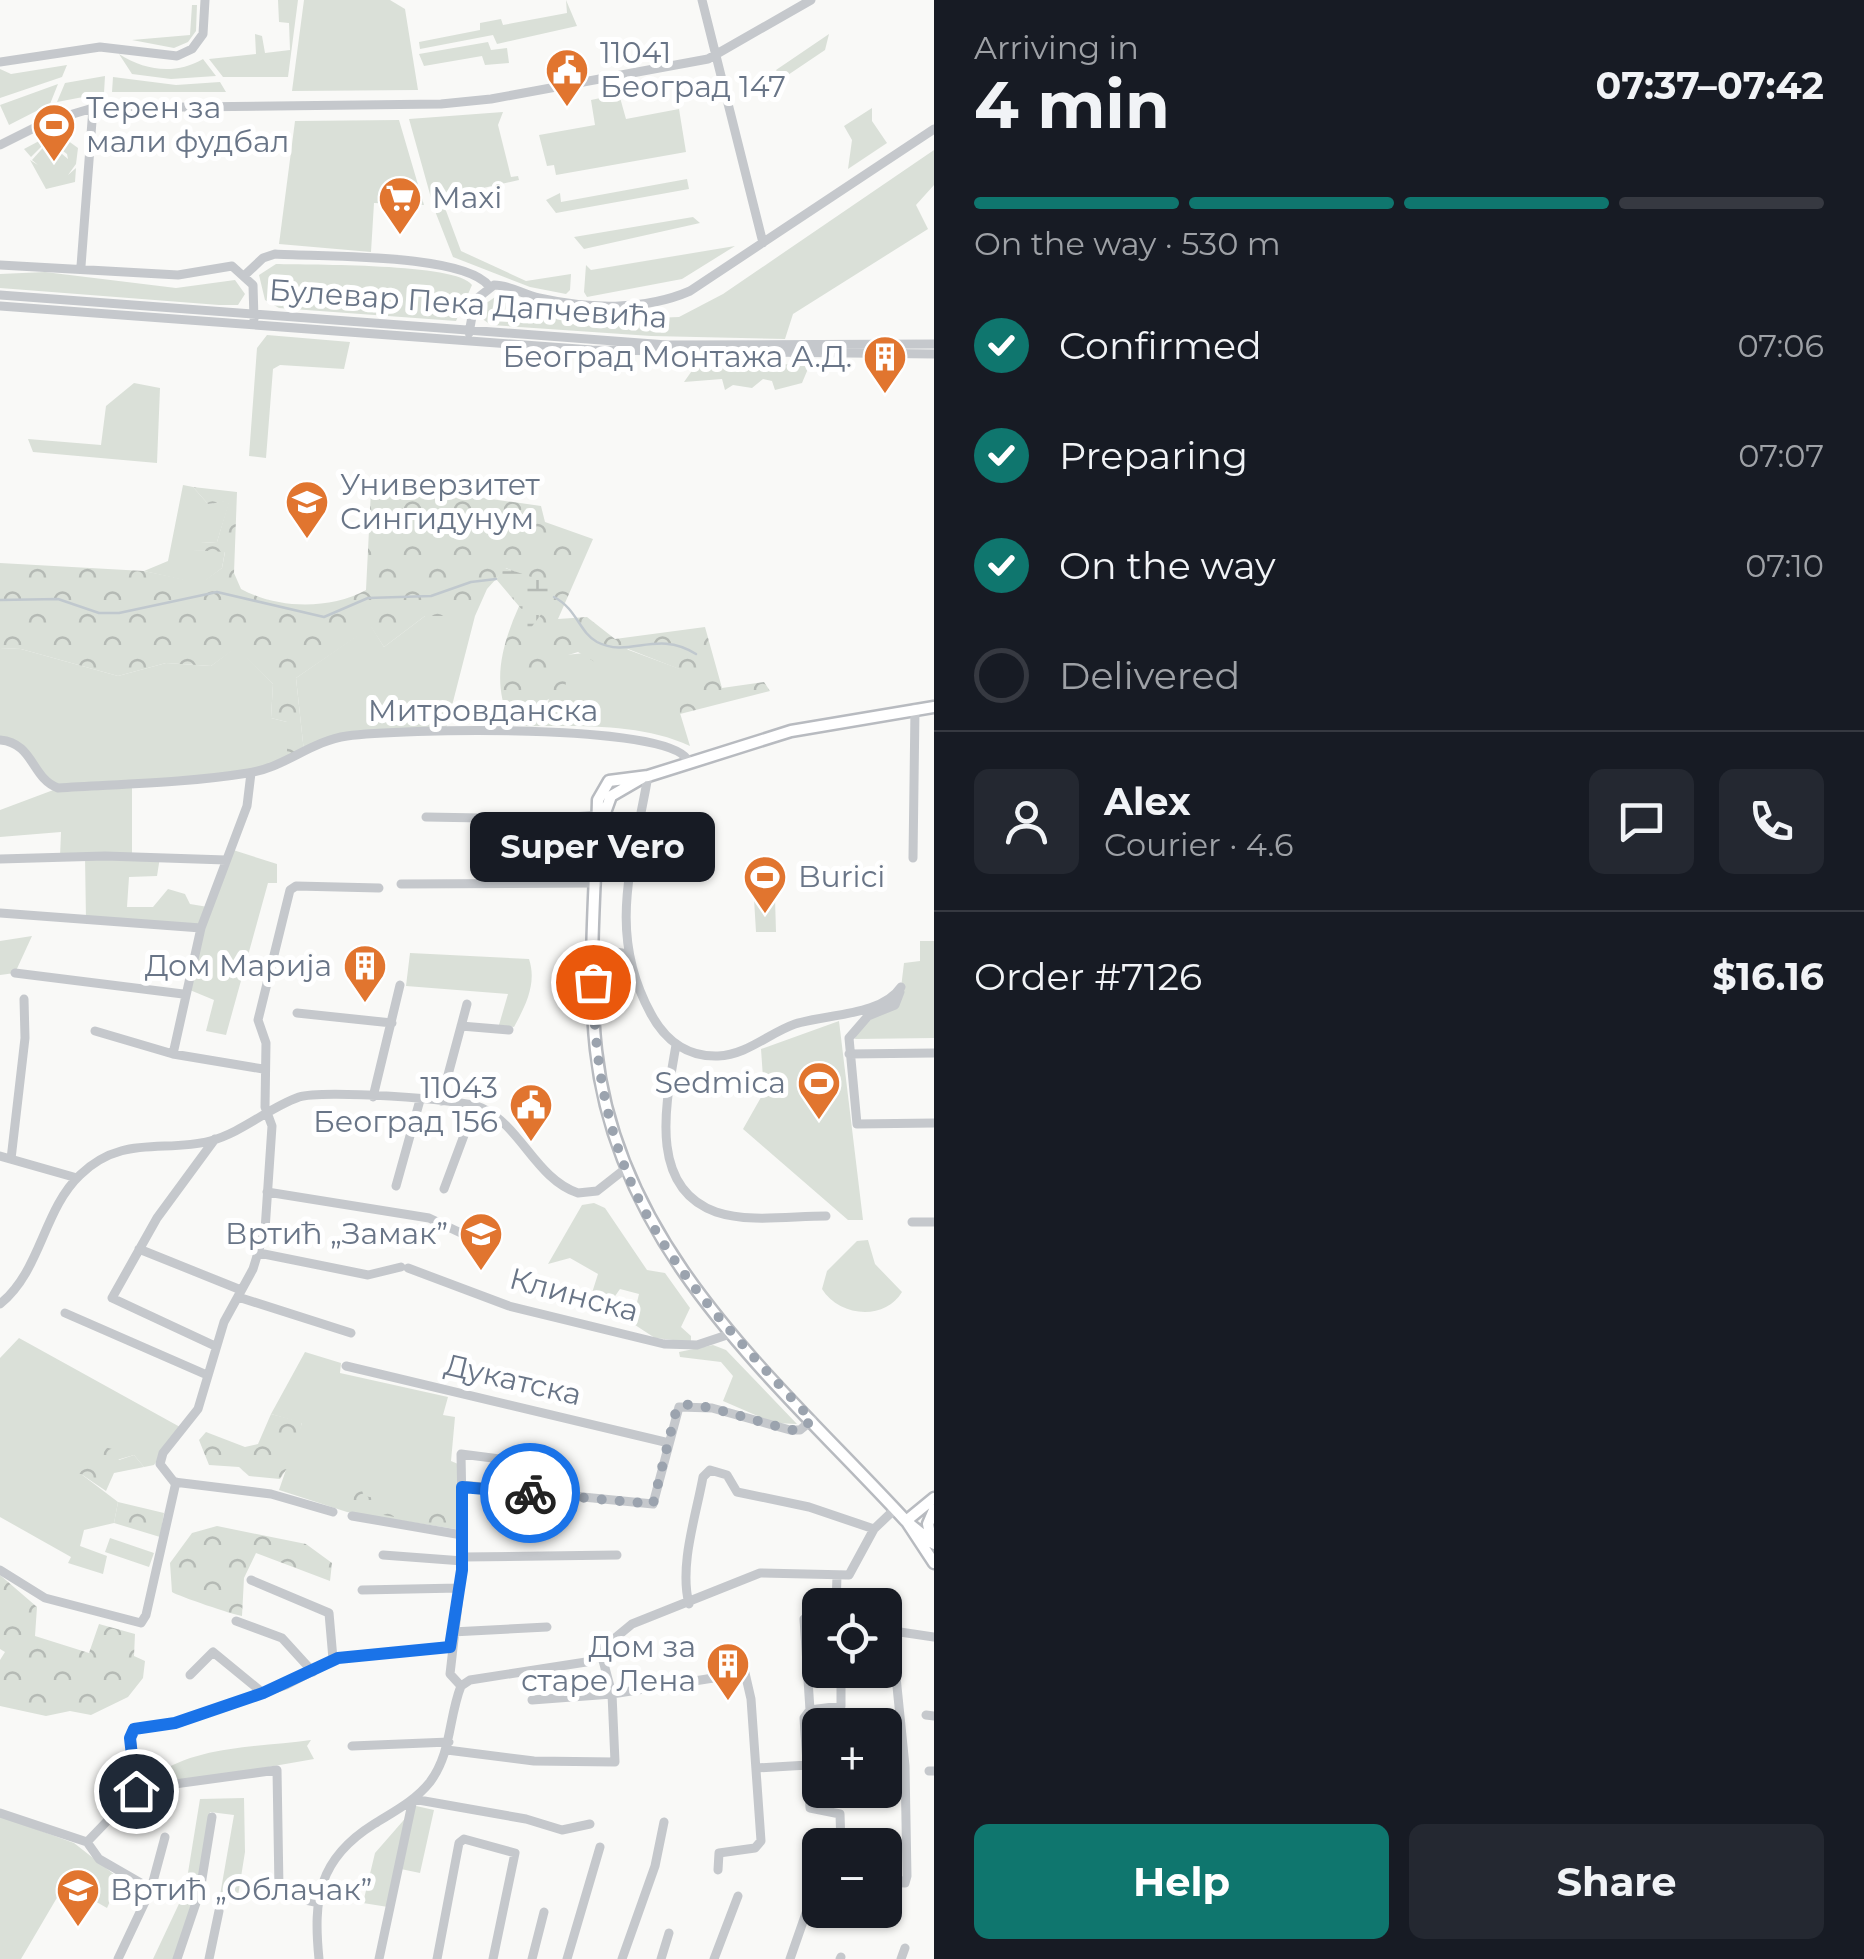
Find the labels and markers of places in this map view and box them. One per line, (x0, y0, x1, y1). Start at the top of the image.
place label: 11041 Београд 147 (600, 34, 786, 105)
public building icon: 11041 Београд 147 (544, 47, 590, 108)
place label: Терен за мали фудбал (86, 89, 289, 160)
sports icon: Терен за мали фудбал (31, 102, 77, 163)
supermarket icon: Maxi (377, 175, 423, 236)
place label: Maxi (432, 179, 502, 216)
building icon: Београд Монтажа А.Д. (862, 334, 908, 395)
place label: Београд Монтажа А.Д. (502, 338, 852, 375)
place label: Универзитет Сингидунум (340, 466, 541, 537)
school or university icon: Универзитет Сингидунум (284, 479, 330, 540)
callout: Super Vero (470, 812, 716, 882)
sports icon: Burici (742, 854, 788, 915)
place label: Burici (798, 858, 885, 895)
pin (551, 940, 636, 1025)
building icon: Дом Марија (342, 943, 388, 1004)
place label: Дом Марија (145, 947, 332, 984)
sports icon: Sedmica (796, 1060, 842, 1121)
place label: Sedmica (655, 1064, 786, 1101)
place label: 11043 Београд 156 (313, 1069, 498, 1140)
public building icon: 11043 Београд 156 (508, 1082, 554, 1143)
school or university icon: Вртић „Замак” (458, 1211, 504, 1272)
place label: Вртић „Замак” (225, 1215, 448, 1252)
place label: Дом за старе Лена (521, 1628, 696, 1699)
building icon: Дом за старе Лена (705, 1641, 751, 1702)
pin (94, 1749, 179, 1834)
school or university icon: Вртић „Облачак” (55, 1867, 101, 1928)
place label: Вртић „Облачак” (110, 1871, 372, 1908)

